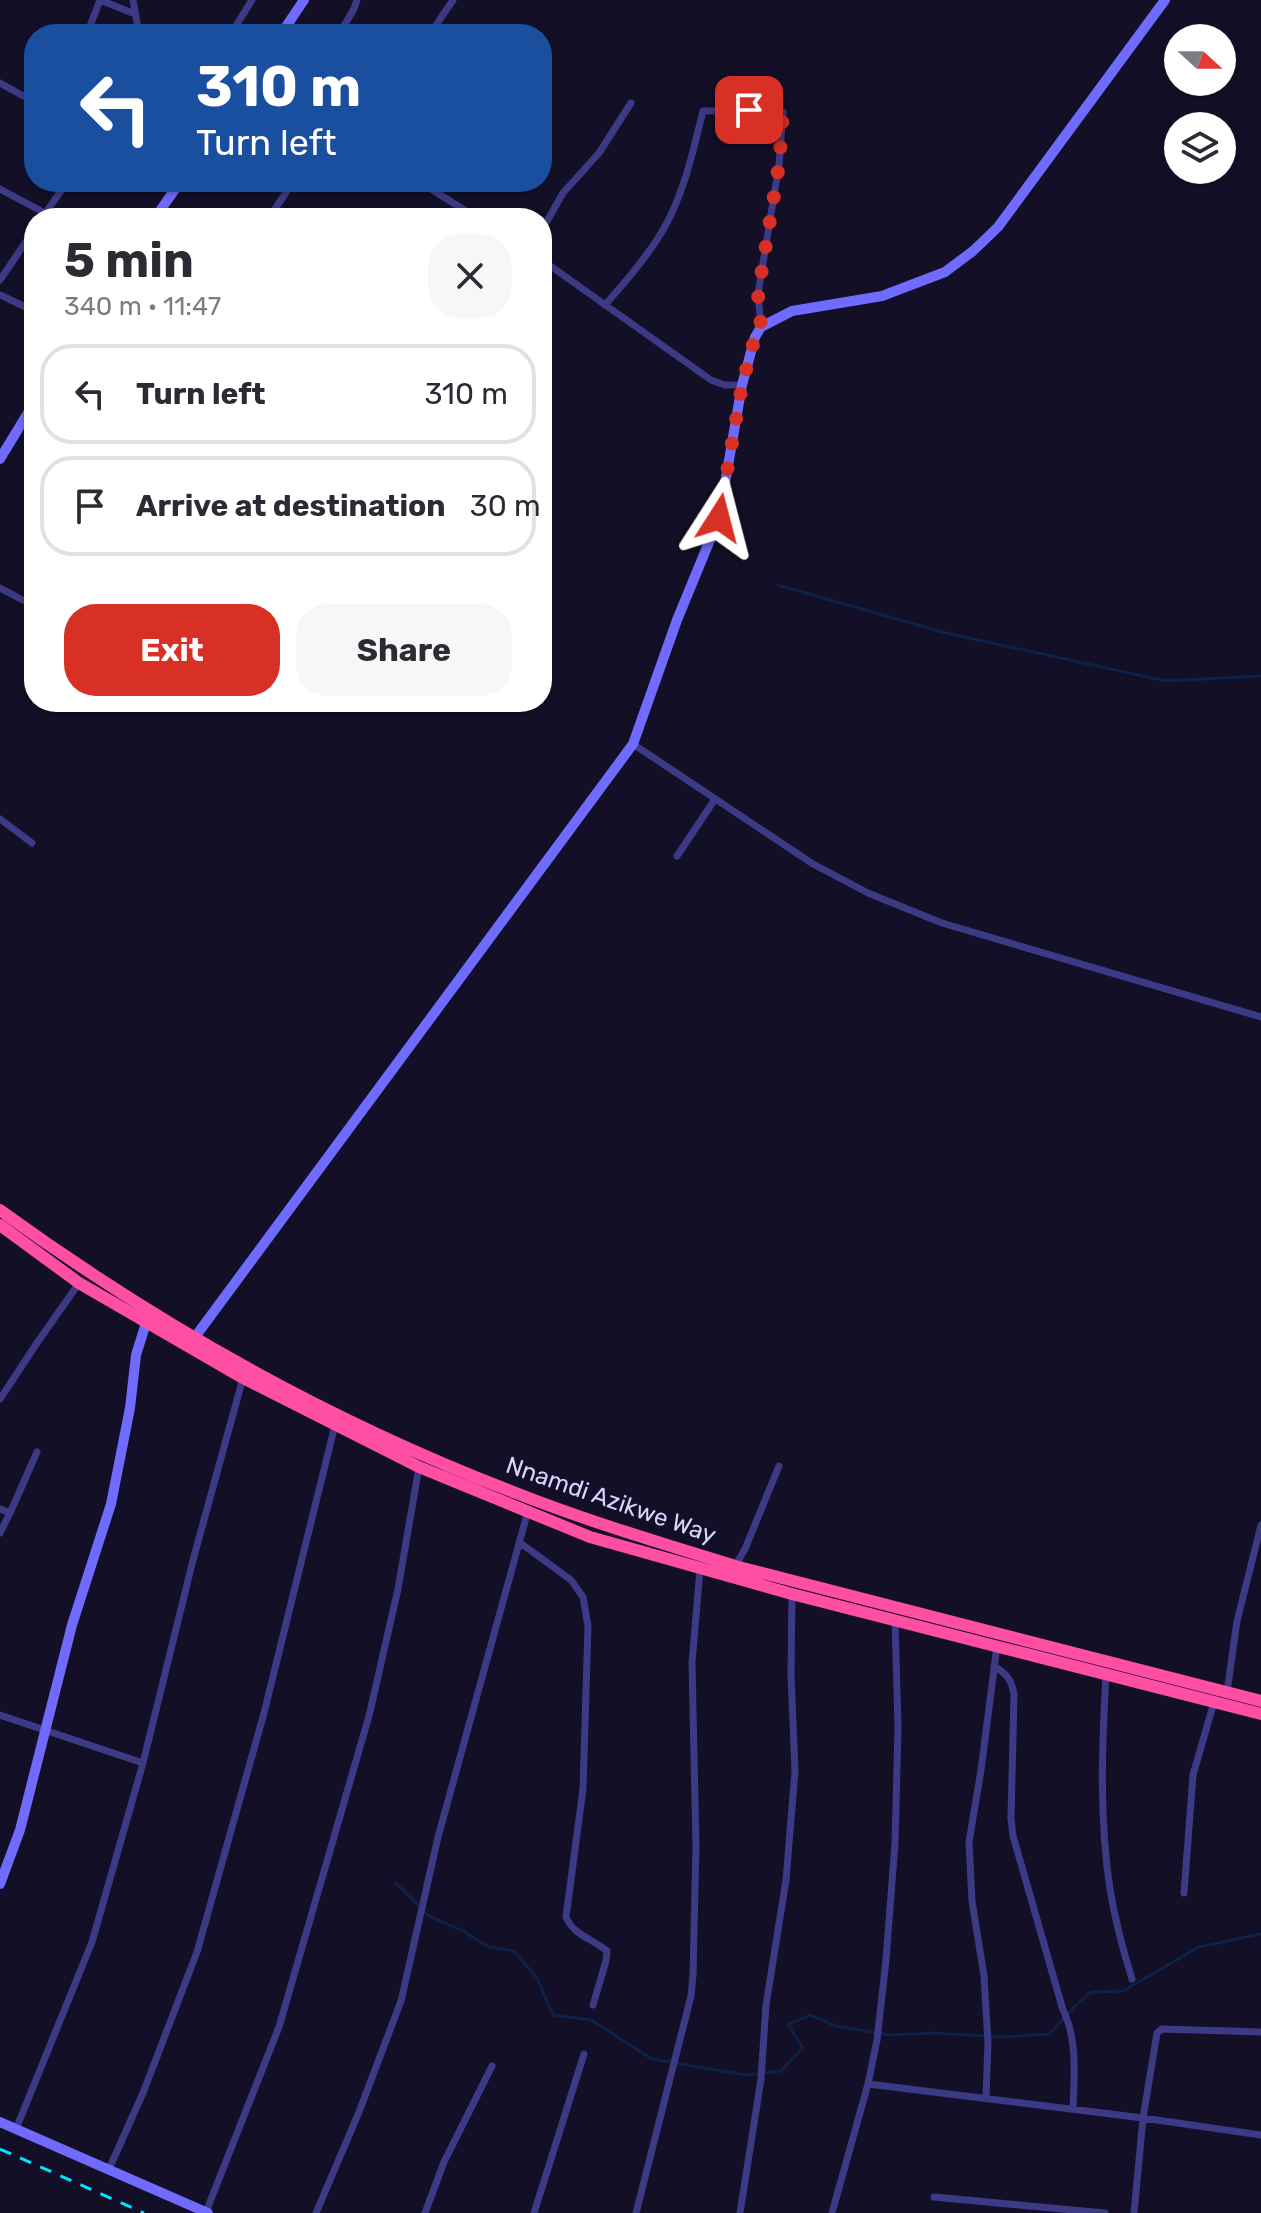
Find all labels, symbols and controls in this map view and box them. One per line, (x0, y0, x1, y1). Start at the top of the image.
north arrow (1164, 24, 1236, 96)
map controls (1164, 24, 1236, 184)
text: 310 m (196, 54, 361, 120)
icon: left (64, 56, 168, 160)
pin (715, 76, 783, 144)
icon: arrive (727, 88, 771, 132)
button: layers (1164, 112, 1236, 184)
text: Turn left (196, 121, 337, 164)
text: 5 min (64, 232, 194, 289)
button: close (428, 234, 512, 318)
text: 340 m · 11:47 (64, 291, 221, 322)
icon: left (68, 372, 112, 416)
text: Turn left (136, 376, 266, 412)
text: 310 m (425, 376, 508, 412)
position arrow (677, 476, 761, 560)
icon: arrive (68, 484, 112, 528)
text: Arrive at destination (136, 488, 446, 524)
text: 30 m (470, 488, 541, 524)
button: Exit (64, 604, 280, 696)
button: Share (296, 604, 512, 696)
street label: Nnamdi Azikwe Way (502, 1451, 720, 1549)

